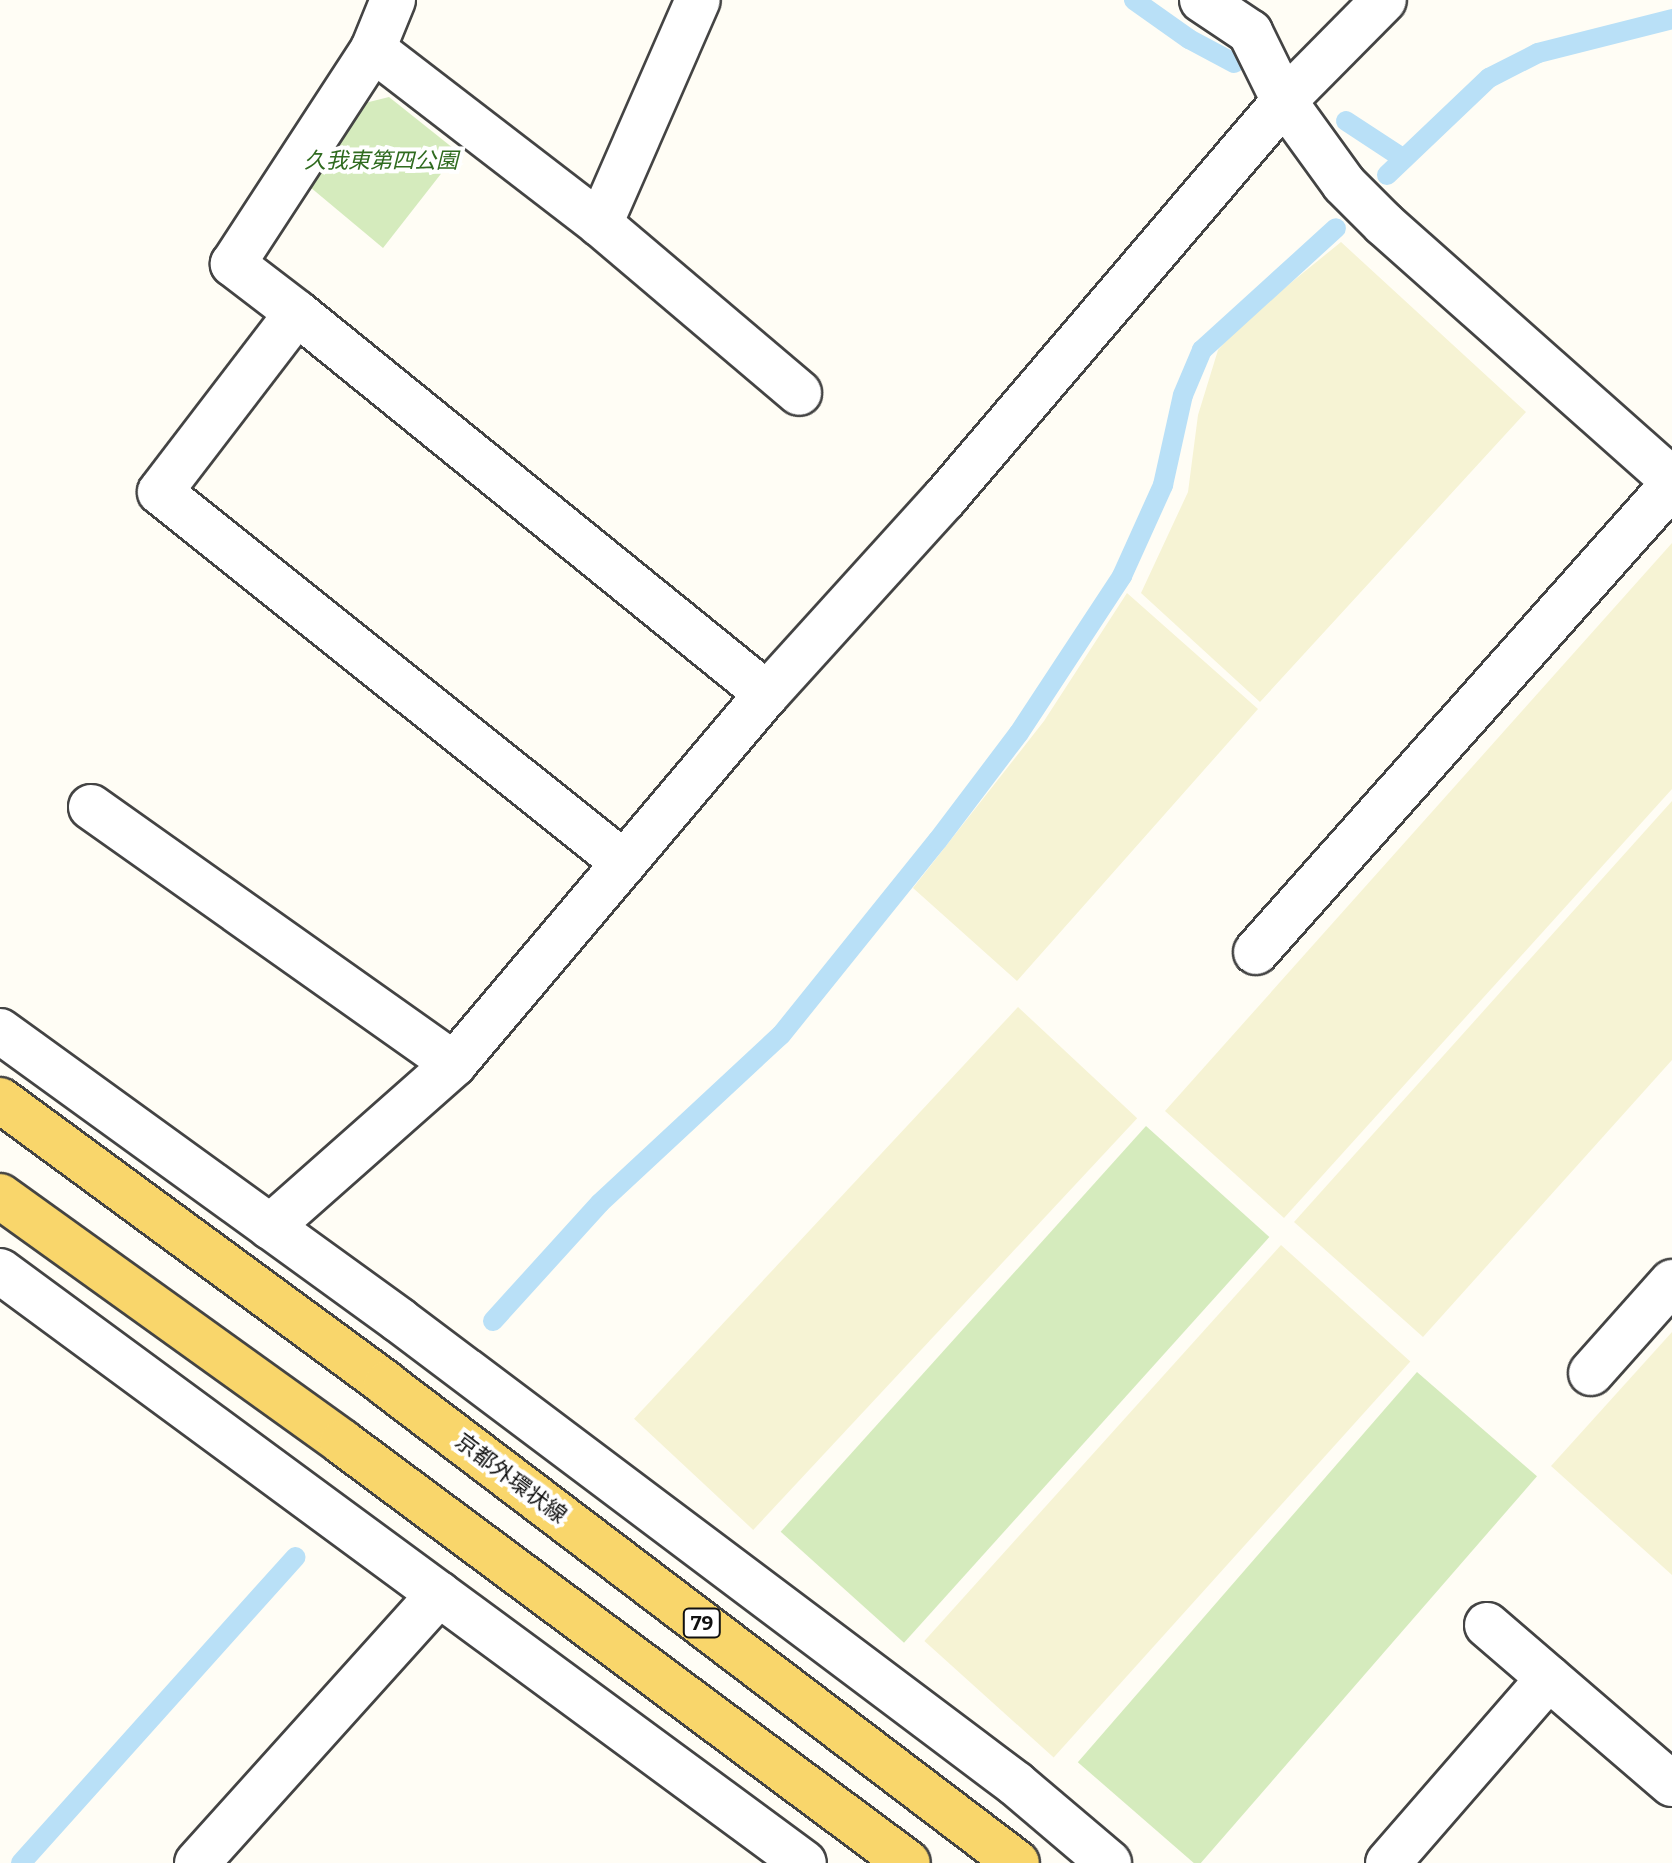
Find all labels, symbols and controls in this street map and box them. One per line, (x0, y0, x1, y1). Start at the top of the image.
park label: 久我東第四公園 (304, 148, 458, 174)
street label: 京都外環状線 (450, 1428, 572, 1528)
road number: 79 (682, 1607, 722, 1639)

